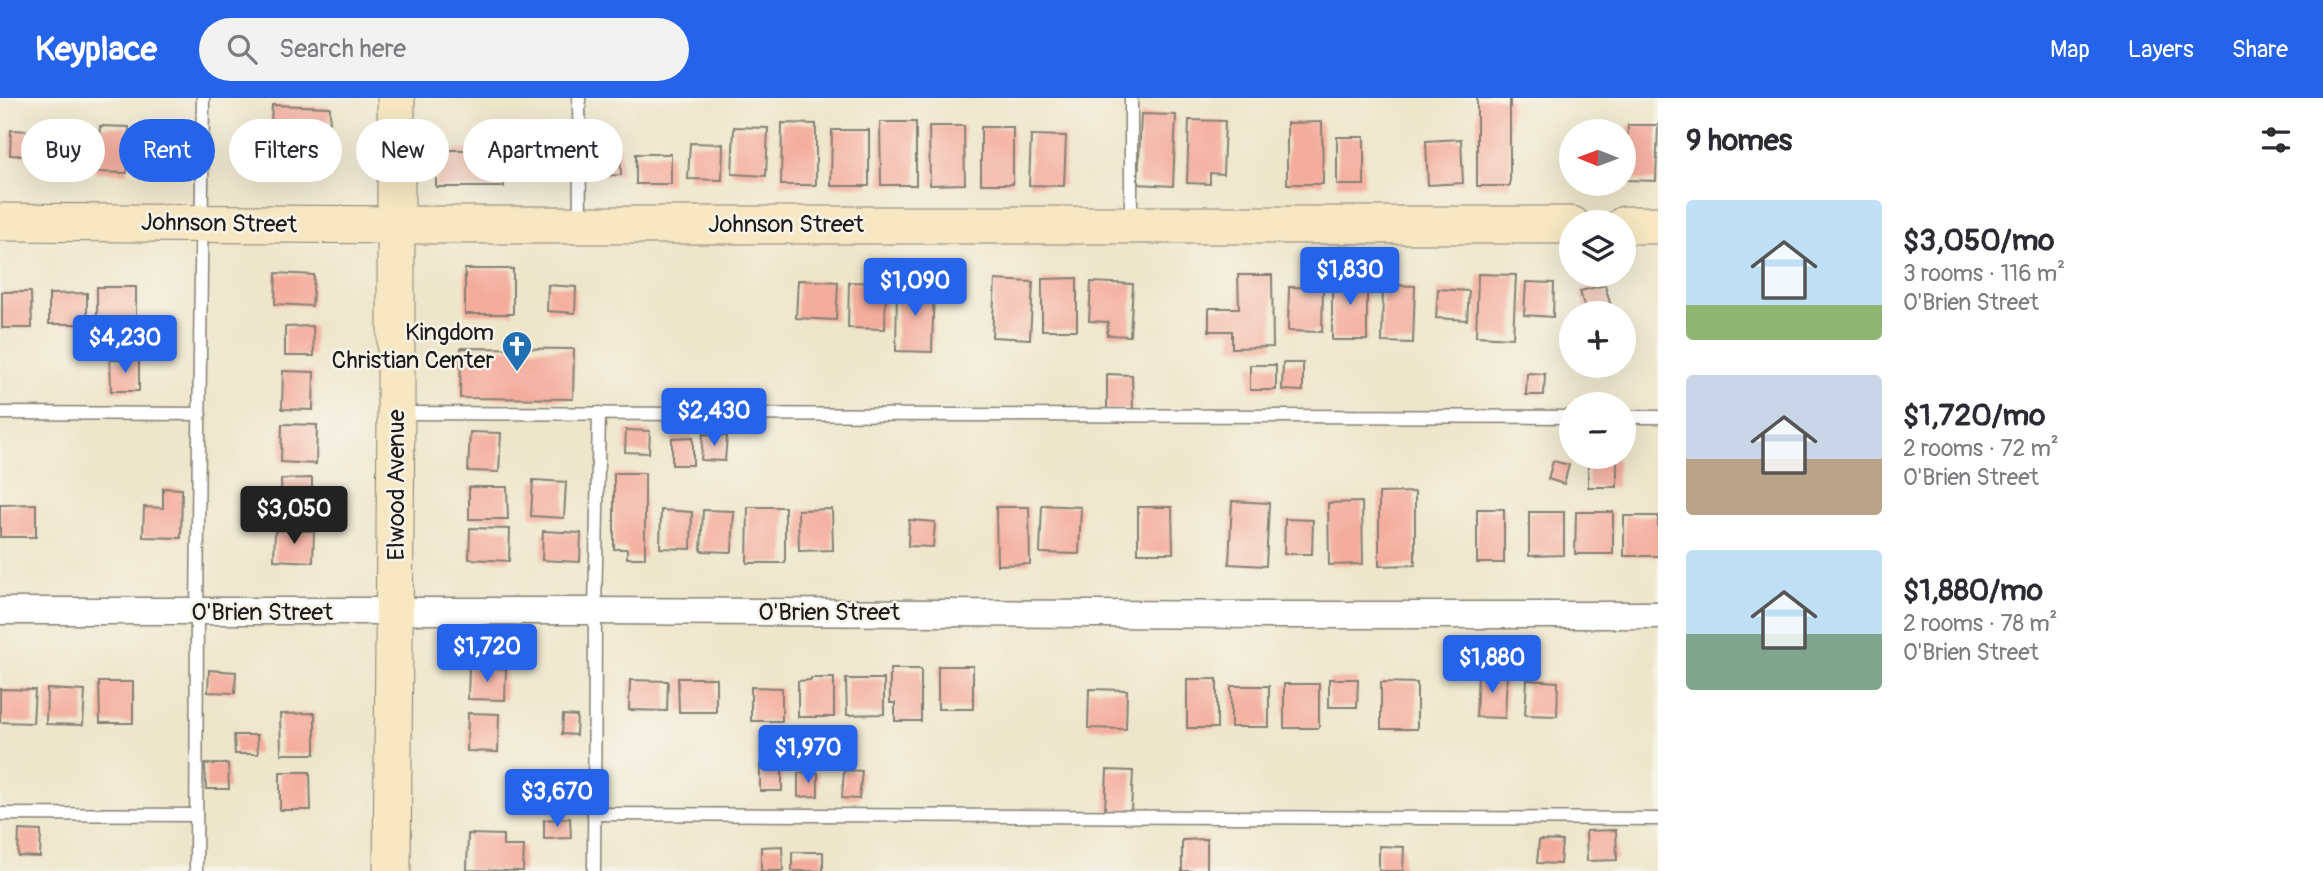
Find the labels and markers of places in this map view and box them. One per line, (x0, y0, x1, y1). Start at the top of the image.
pin: $1,830 (1293, 248, 1407, 307)
pin: $1,090 (858, 258, 972, 318)
pin: $4,230 (68, 316, 182, 375)
place label: Kingdom Christian Center (332, 318, 494, 375)
church icon: Kingdom Christian Center (500, 329, 534, 373)
pin: $2,430 (657, 388, 771, 448)
pin: $3,050 (237, 486, 351, 546)
pin: $1,720 (430, 624, 544, 684)
pin: $1,880 (1435, 636, 1549, 695)
pin: $1,970 (751, 726, 865, 785)
pin: $3,670 (500, 770, 614, 829)

